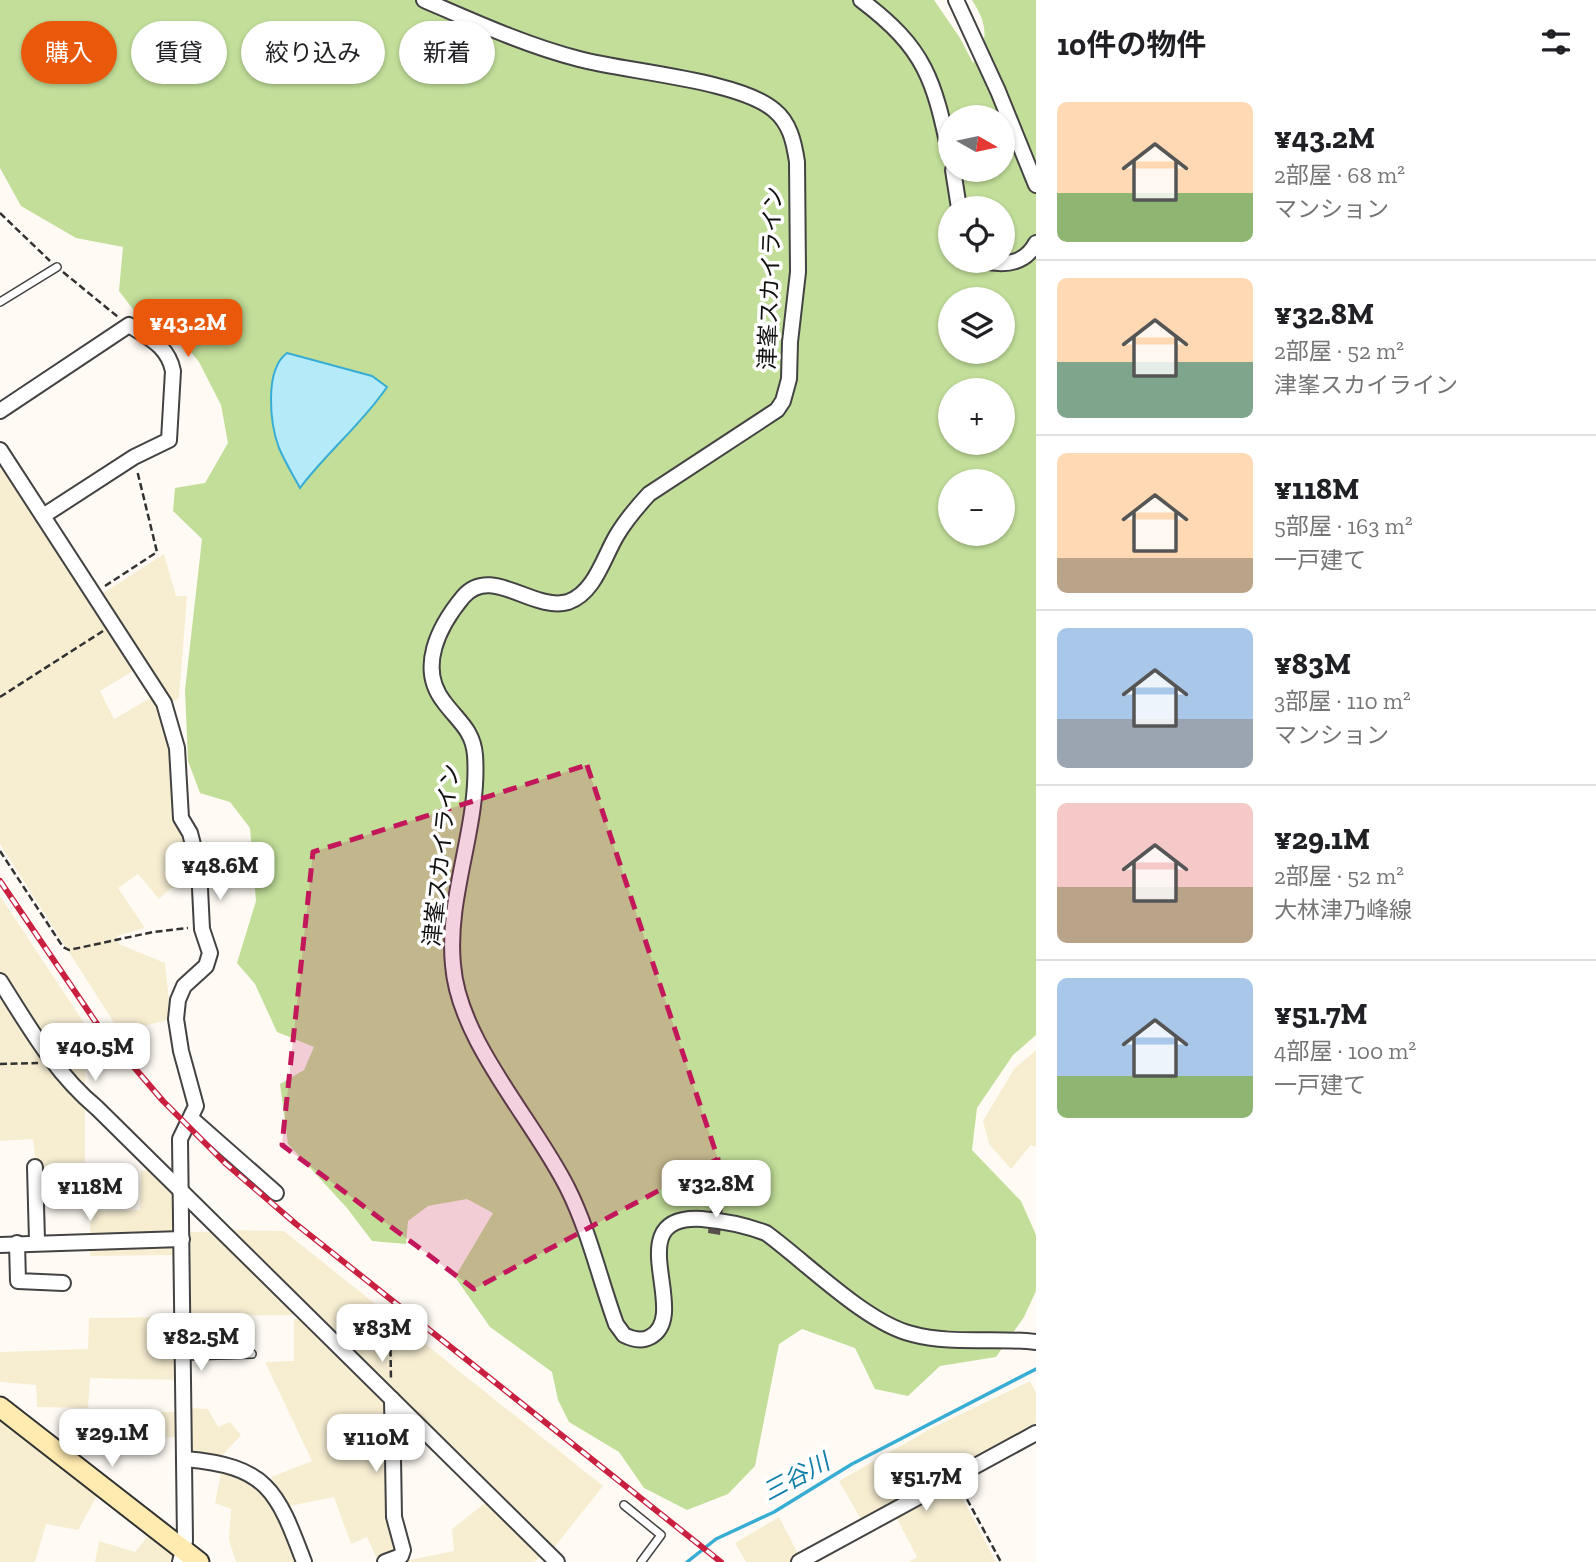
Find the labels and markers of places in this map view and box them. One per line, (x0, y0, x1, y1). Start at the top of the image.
pin: ¥43.2M (131, 300, 245, 359)
pin: ¥48.6M (163, 842, 277, 902)
pin: ¥40.5M (38, 1024, 152, 1083)
pin: ¥32.8M (659, 1160, 773, 1220)
pin: ¥118M (41, 1164, 139, 1223)
pin: ¥83M (341, 1304, 423, 1364)
pin: ¥82.5M (144, 1314, 258, 1373)
pin: ¥29.1M (55, 1410, 169, 1469)
pin: ¥110M (327, 1414, 425, 1474)
pin: ¥51.7M (869, 1454, 983, 1513)

